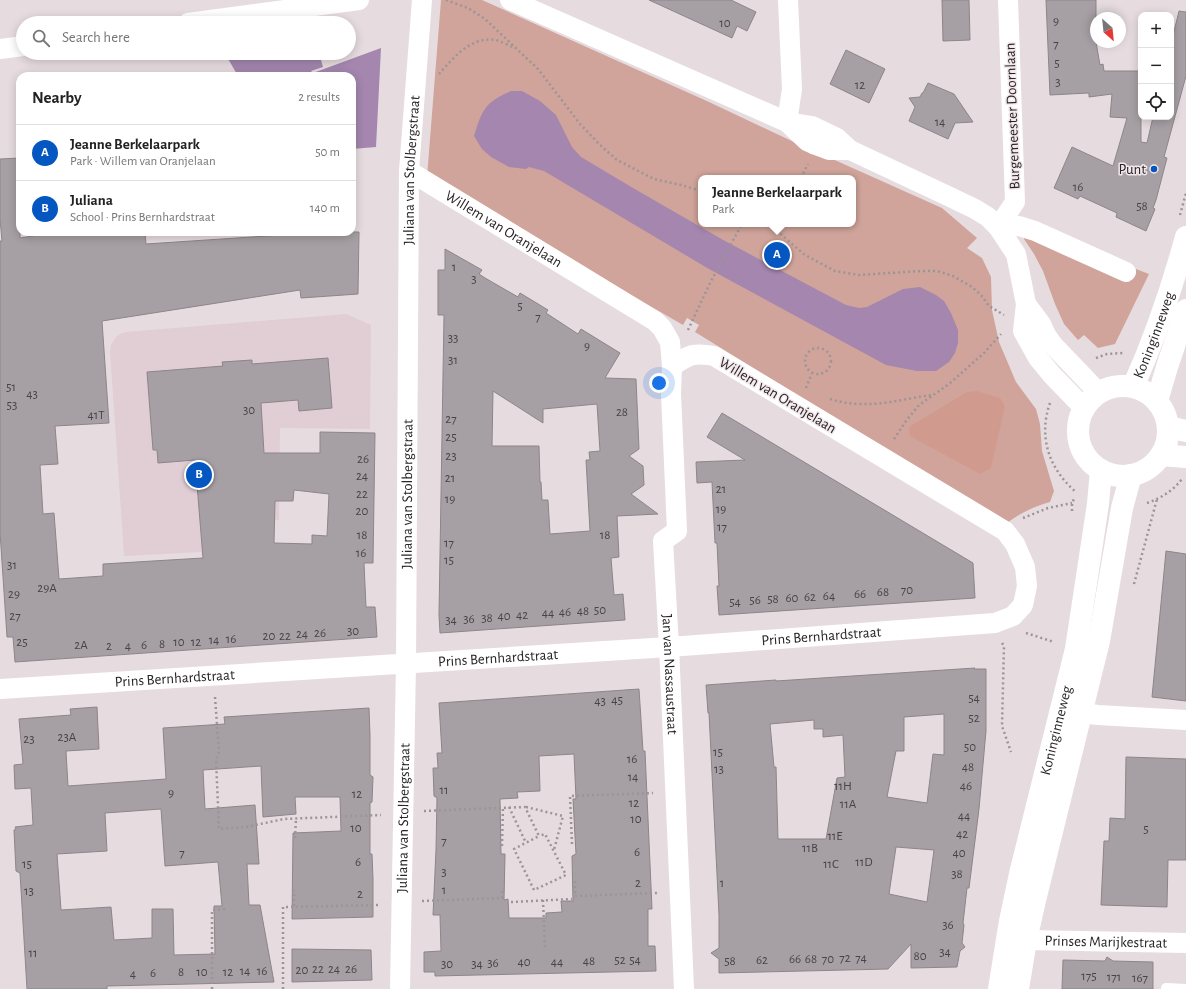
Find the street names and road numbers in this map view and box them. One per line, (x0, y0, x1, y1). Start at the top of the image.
street label: Burgemeester Doornlaan (1002, 42, 1023, 190)
street label: Juliana van Stolbergstraat (402, 95, 423, 245)
street label: Willem van Oranjelaan (442, 188, 565, 270)
street label: Koninginneweg (1131, 289, 1177, 381)
street label: Willem van Oranjelaan (717, 355, 839, 436)
street label: Juliana van Stolbergstraat (400, 419, 415, 569)
street label: Jan van Nassaustraat (659, 613, 680, 735)
street label: Prins Bernhardstraat (761, 624, 882, 648)
street label: Prins Bernhardstraat (438, 647, 559, 669)
street label: Prins Bernhardstraat (114, 667, 235, 690)
street label: Koninginneweg (1038, 684, 1075, 777)
street label: Juliana van Stolbergstraat (395, 743, 413, 893)
street label: Prinses Marijkestraat (1045, 933, 1168, 951)

